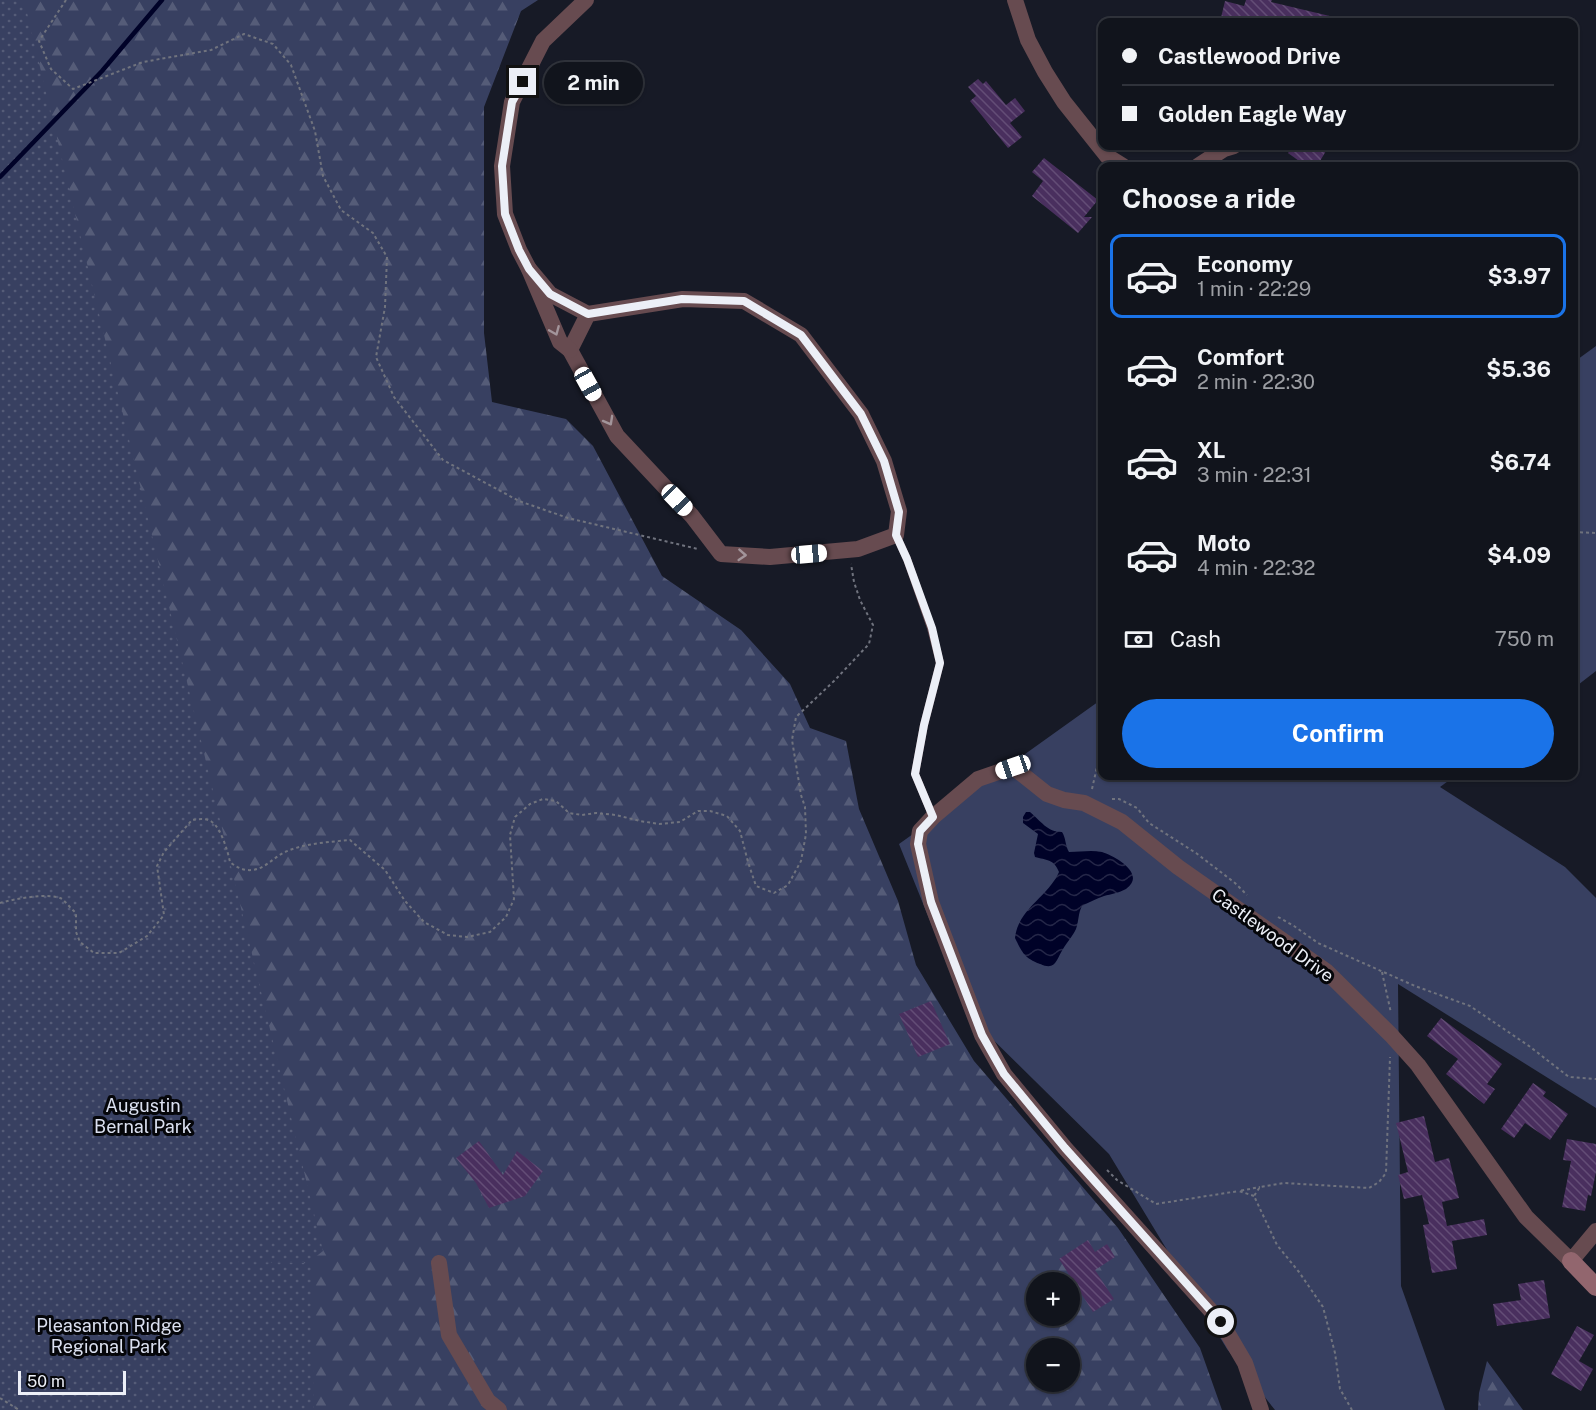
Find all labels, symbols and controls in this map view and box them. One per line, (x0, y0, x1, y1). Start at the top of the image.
text: Castlewood Drive (1158, 43, 1341, 69)
callout: 2 min (544, 61, 643, 103)
route end (509, 68, 536, 95)
text: 2 min (567, 71, 620, 95)
text: Golden Eagle Way (1158, 101, 1347, 127)
text: Choose a ride (1122, 182, 1296, 214)
icon: car (1125, 249, 1179, 303)
text: Economy (1197, 251, 1293, 277)
text: $3.97 (1488, 263, 1551, 289)
text: 1 min · 22:29 (1197, 277, 1311, 301)
one-way arrow (548, 324, 560, 335)
icon: car (1125, 342, 1179, 396)
text: Comfort (1197, 344, 1284, 370)
text: $5.36 (1486, 356, 1551, 382)
car (571, 364, 605, 404)
text: 2 min · 22:30 (1197, 370, 1315, 394)
one-way arrow (602, 415, 613, 426)
icon: car (1125, 435, 1179, 489)
text: XL (1197, 437, 1225, 463)
text: $6.74 (1489, 449, 1551, 475)
text: 3 min · 22:31 (1197, 463, 1312, 487)
car (658, 481, 696, 519)
icon: car (1125, 528, 1179, 582)
text: Moto (1197, 530, 1251, 556)
text: $4.09 (1487, 542, 1551, 568)
car (790, 543, 828, 565)
one-way arrow (738, 548, 747, 561)
text: 4 min · 22:32 (1197, 556, 1315, 580)
icon: cash (1122, 623, 1155, 656)
text: Cash (1170, 626, 1221, 652)
text: 750 m (1495, 627, 1554, 651)
button: Confirm (1122, 699, 1554, 768)
car (993, 753, 1033, 781)
street label: Castlewood Drive (1208, 884, 1338, 986)
park label: Augustin Bernal Park (94, 1095, 192, 1137)
map controls (1026, 1272, 1080, 1392)
button: + (1026, 1272, 1080, 1326)
route start (1207, 1308, 1234, 1335)
park label: Pleasanton Ridge Regional Park (36, 1315, 182, 1357)
button: − (1026, 1338, 1080, 1392)
scale bar (18, 1368, 126, 1396)
text: 50 m (27, 1372, 65, 1391)

